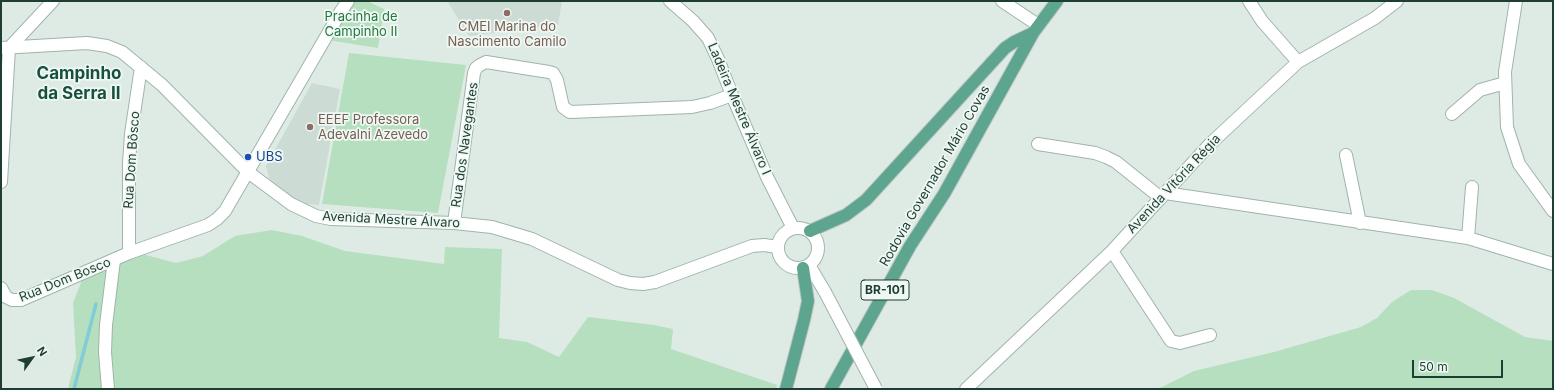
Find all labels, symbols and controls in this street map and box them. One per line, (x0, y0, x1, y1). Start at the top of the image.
marker: CMEI Marina do Nascimento Camilo (502, 8, 512, 18)
park label: Pracinha de Campinho II (324, 9, 398, 40)
place label: CMEI Marina do Nascimento Camilo (447, 19, 567, 50)
street label: Ladeira Mestre Álvaro I (704, 41, 774, 177)
district label: Campinho da Serra II (37, 64, 121, 104)
street label: Rua dos Navegantes (448, 81, 482, 209)
street label: Rodovia Governador Mário Covas (877, 83, 993, 269)
street label: Rua Dom Bôsco (121, 111, 143, 209)
place label: EEEF Professora Adevalni Azevedo (318, 112, 428, 143)
marker: EEEF Professora Adevalni Azevedo (305, 122, 315, 132)
street label: Avenida Vitória Régia (1124, 131, 1224, 237)
place label: UBS (256, 149, 283, 165)
marker: UBS (243, 152, 253, 162)
street label: Avenida Mestre Álvaro (322, 209, 460, 231)
street label: Rua Dom Bosco (17, 254, 113, 306)
road number: BR-101 (861, 280, 909, 300)
north arrow (12, 338, 52, 378)
text: N (34, 344, 50, 359)
scale bar (1414, 352, 1505, 378)
text: 50 m (1419, 359, 1448, 374)

